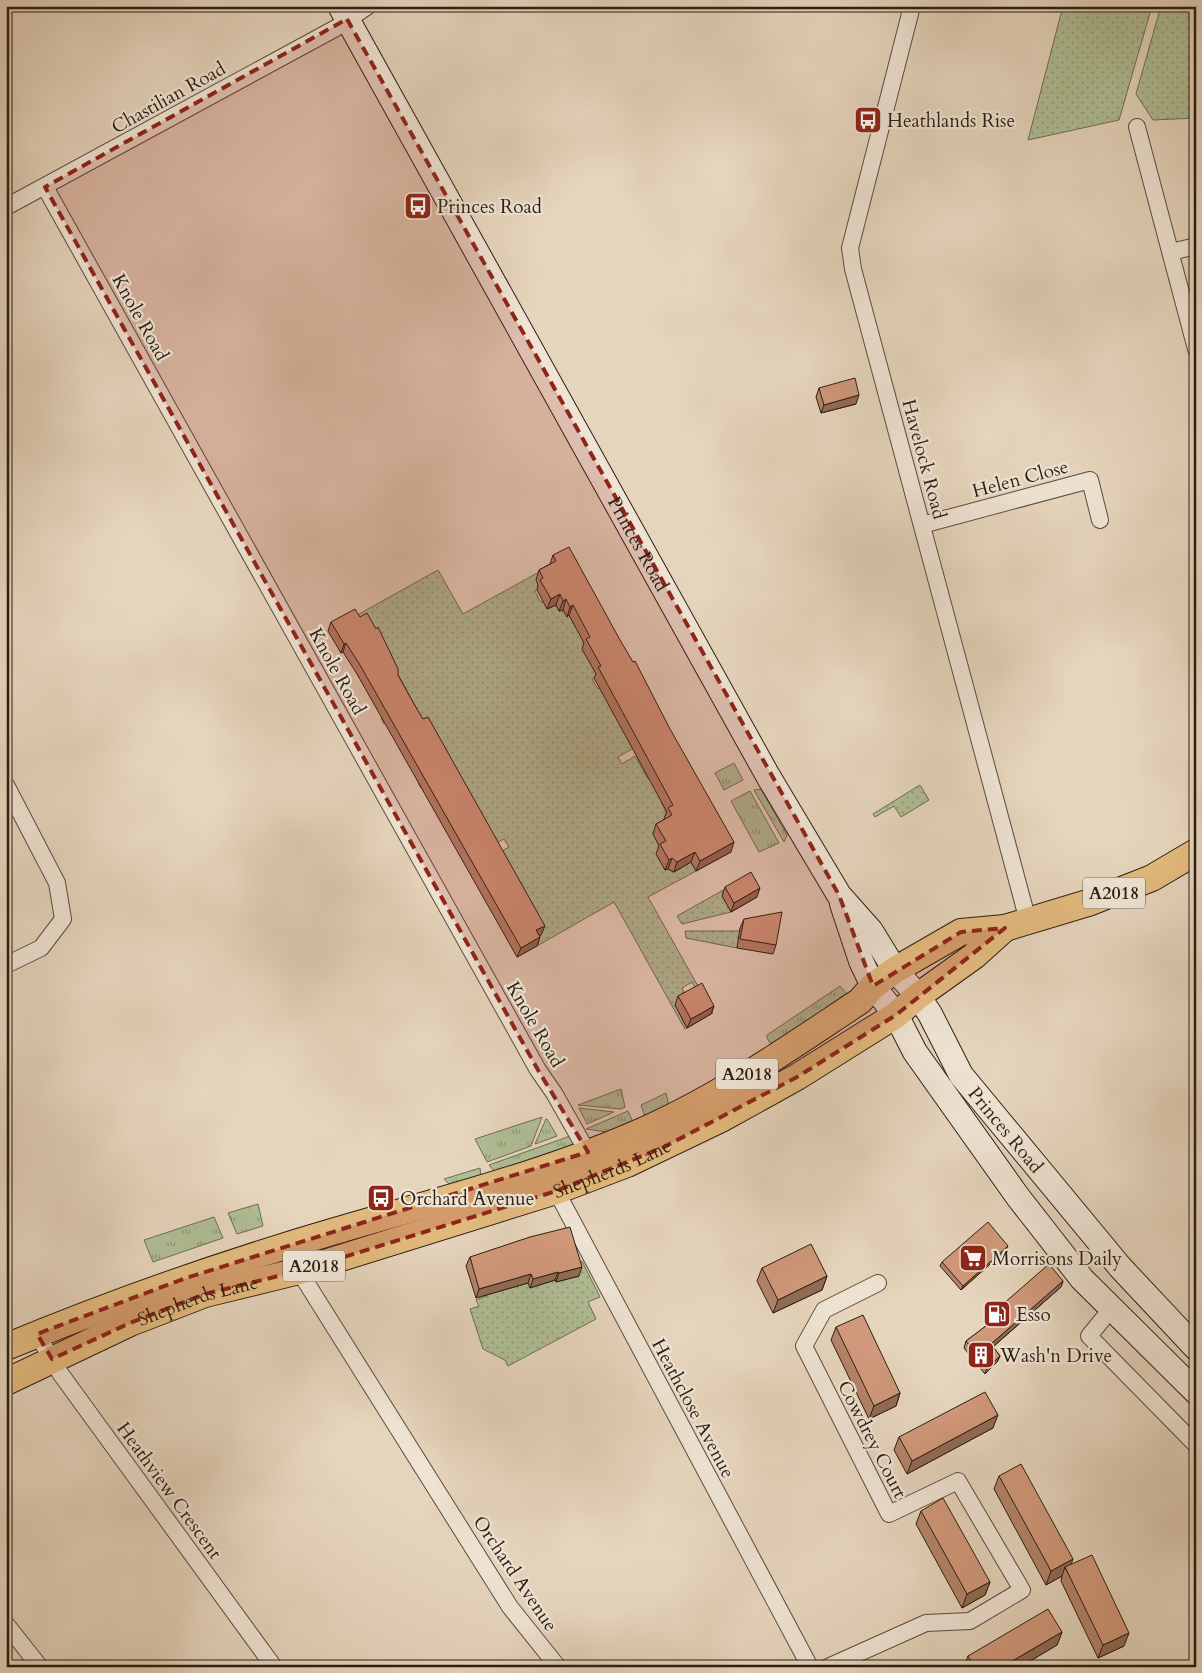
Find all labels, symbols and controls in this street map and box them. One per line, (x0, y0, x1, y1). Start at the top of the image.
street label: Chastilian Road (107, 56, 230, 140)
bus stop icon: Heathlands Rise (853, 105, 883, 135)
place label: Heathlands Rise (887, 108, 1015, 134)
bus stop icon: Princes Road (403, 191, 433, 221)
place label: Princes Road (437, 194, 542, 220)
street label: Knole Road (106, 269, 175, 366)
street label: Havelock Road (896, 396, 953, 522)
street label: Helen Close (969, 454, 1071, 504)
street label: Princes Road (601, 492, 675, 596)
street label: Knole Road (303, 623, 372, 720)
road number: A2018 (1083, 878, 1145, 908)
street label: Knole Road (500, 977, 570, 1072)
road number: A2018 (716, 1058, 778, 1090)
street label: Princes Road (962, 1081, 1049, 1179)
street label: Shepherds Lane (549, 1133, 676, 1205)
bus stop icon: Orchard Avenue (366, 1183, 396, 1213)
place label: Orchard Avenue (400, 1186, 534, 1212)
supermarket icon: Morrisons Daily (958, 1243, 988, 1273)
place label: Morrisons Daily (992, 1246, 1122, 1272)
road number: A2018 (283, 1250, 345, 1282)
street label: Shepherds Lane (134, 1270, 261, 1333)
fuel station icon: Esso (982, 1299, 1012, 1329)
place label: Esso (1016, 1302, 1051, 1328)
street label: Heathclose Avenue (645, 1334, 741, 1483)
building icon: Wash'n Drive (966, 1340, 996, 1370)
place label: Wash'n Drive (999, 1343, 1112, 1369)
street label: Cowdrey Court (831, 1376, 913, 1503)
street label: Heathview Crescent (111, 1417, 228, 1564)
street label: Orchard Avenue (467, 1511, 564, 1637)

